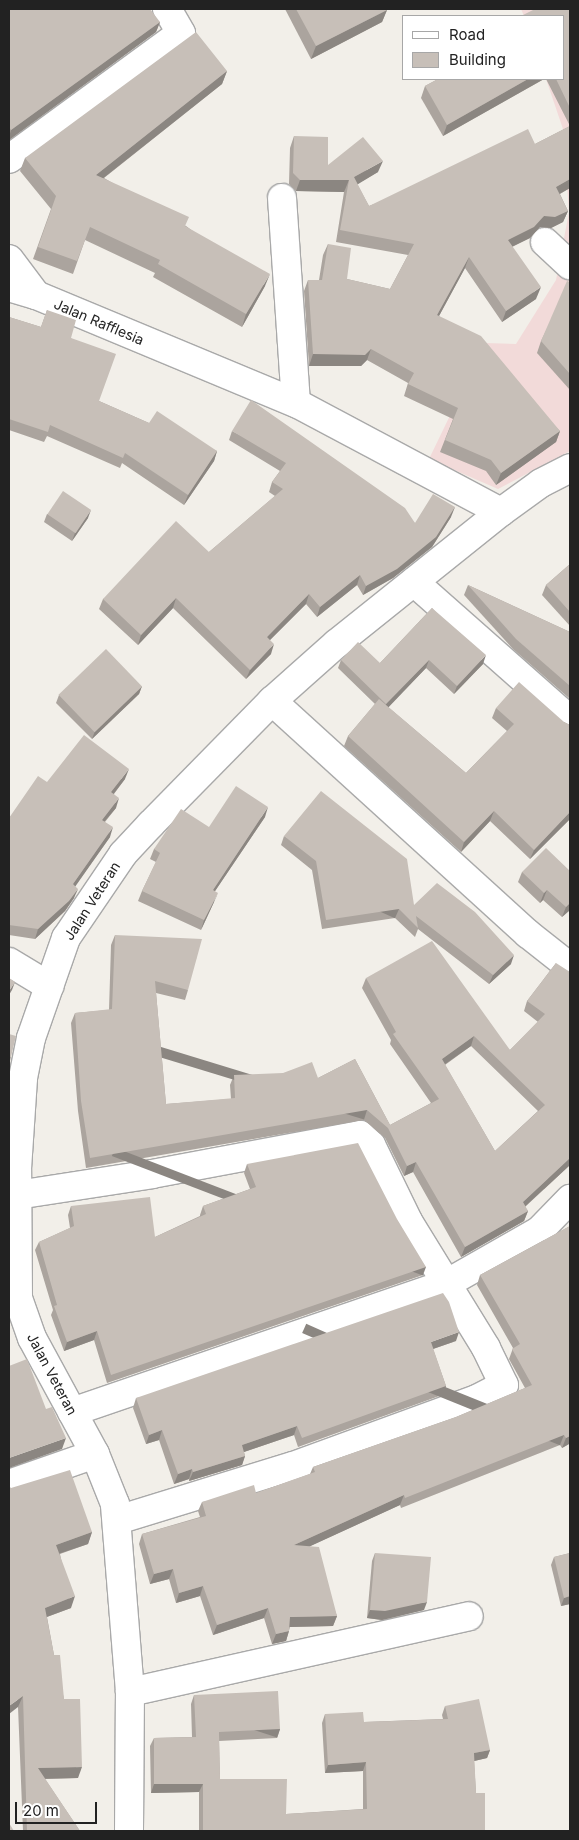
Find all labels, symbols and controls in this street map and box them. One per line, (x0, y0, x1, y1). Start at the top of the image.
legend (402, 15, 564, 80)
text: Road (449, 25, 485, 44)
text: Building (449, 50, 506, 69)
street label: Jalan Rafflesia (51, 295, 147, 349)
street label: Jalan Veteran (60, 859, 124, 943)
street label: Jalan Veteran (23, 1330, 81, 1418)
scale bar (18, 1792, 100, 1824)
text: 20 m (23, 1801, 59, 1820)

